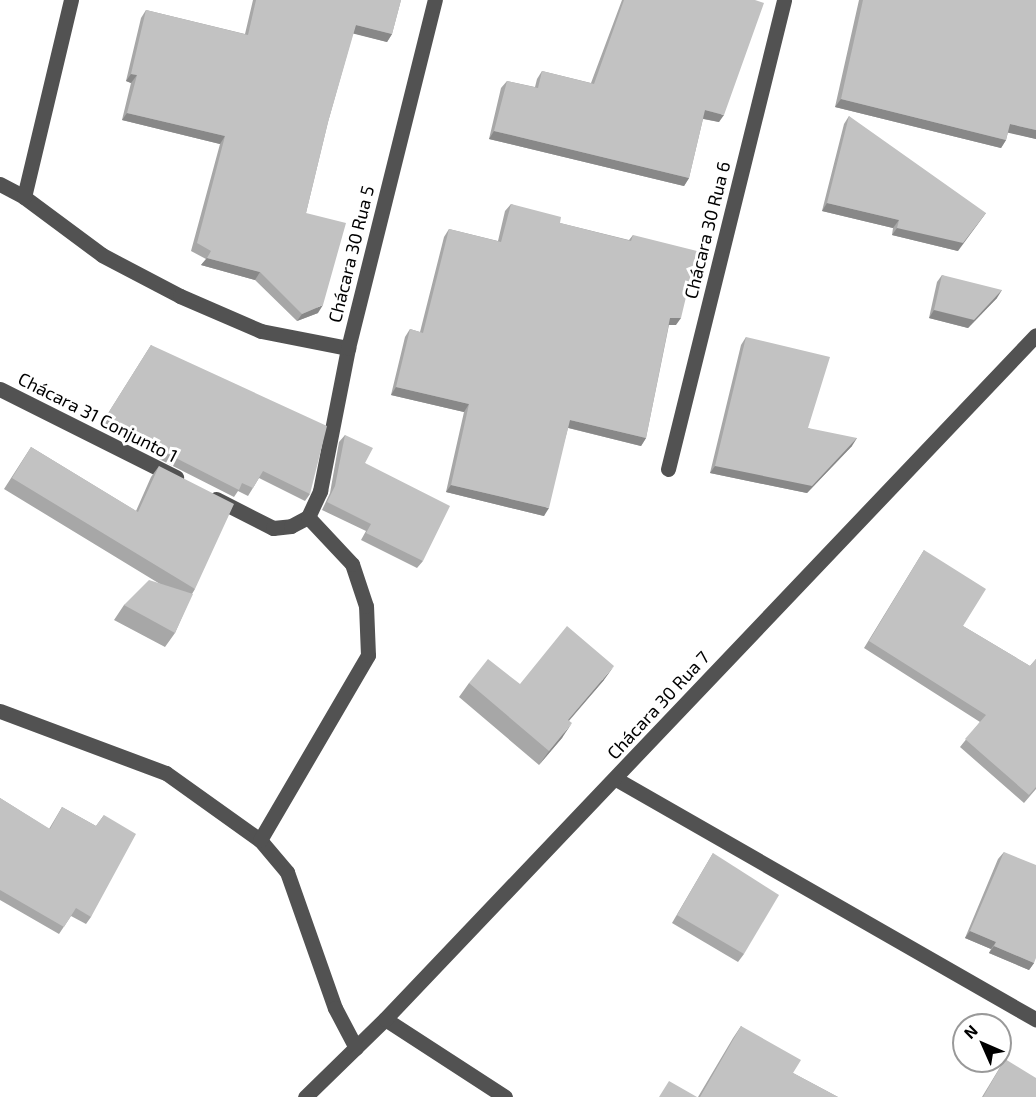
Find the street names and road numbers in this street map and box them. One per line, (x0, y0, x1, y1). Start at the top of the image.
street label: Chácara 30 Rua 6 (679, 159, 735, 301)
street label: Chácara 30 Rua 5 (324, 183, 378, 325)
street label: Chácara 31 Conjunto 1 (15, 367, 181, 467)
street label: Chácara 30 Rua 7 (602, 647, 714, 763)

